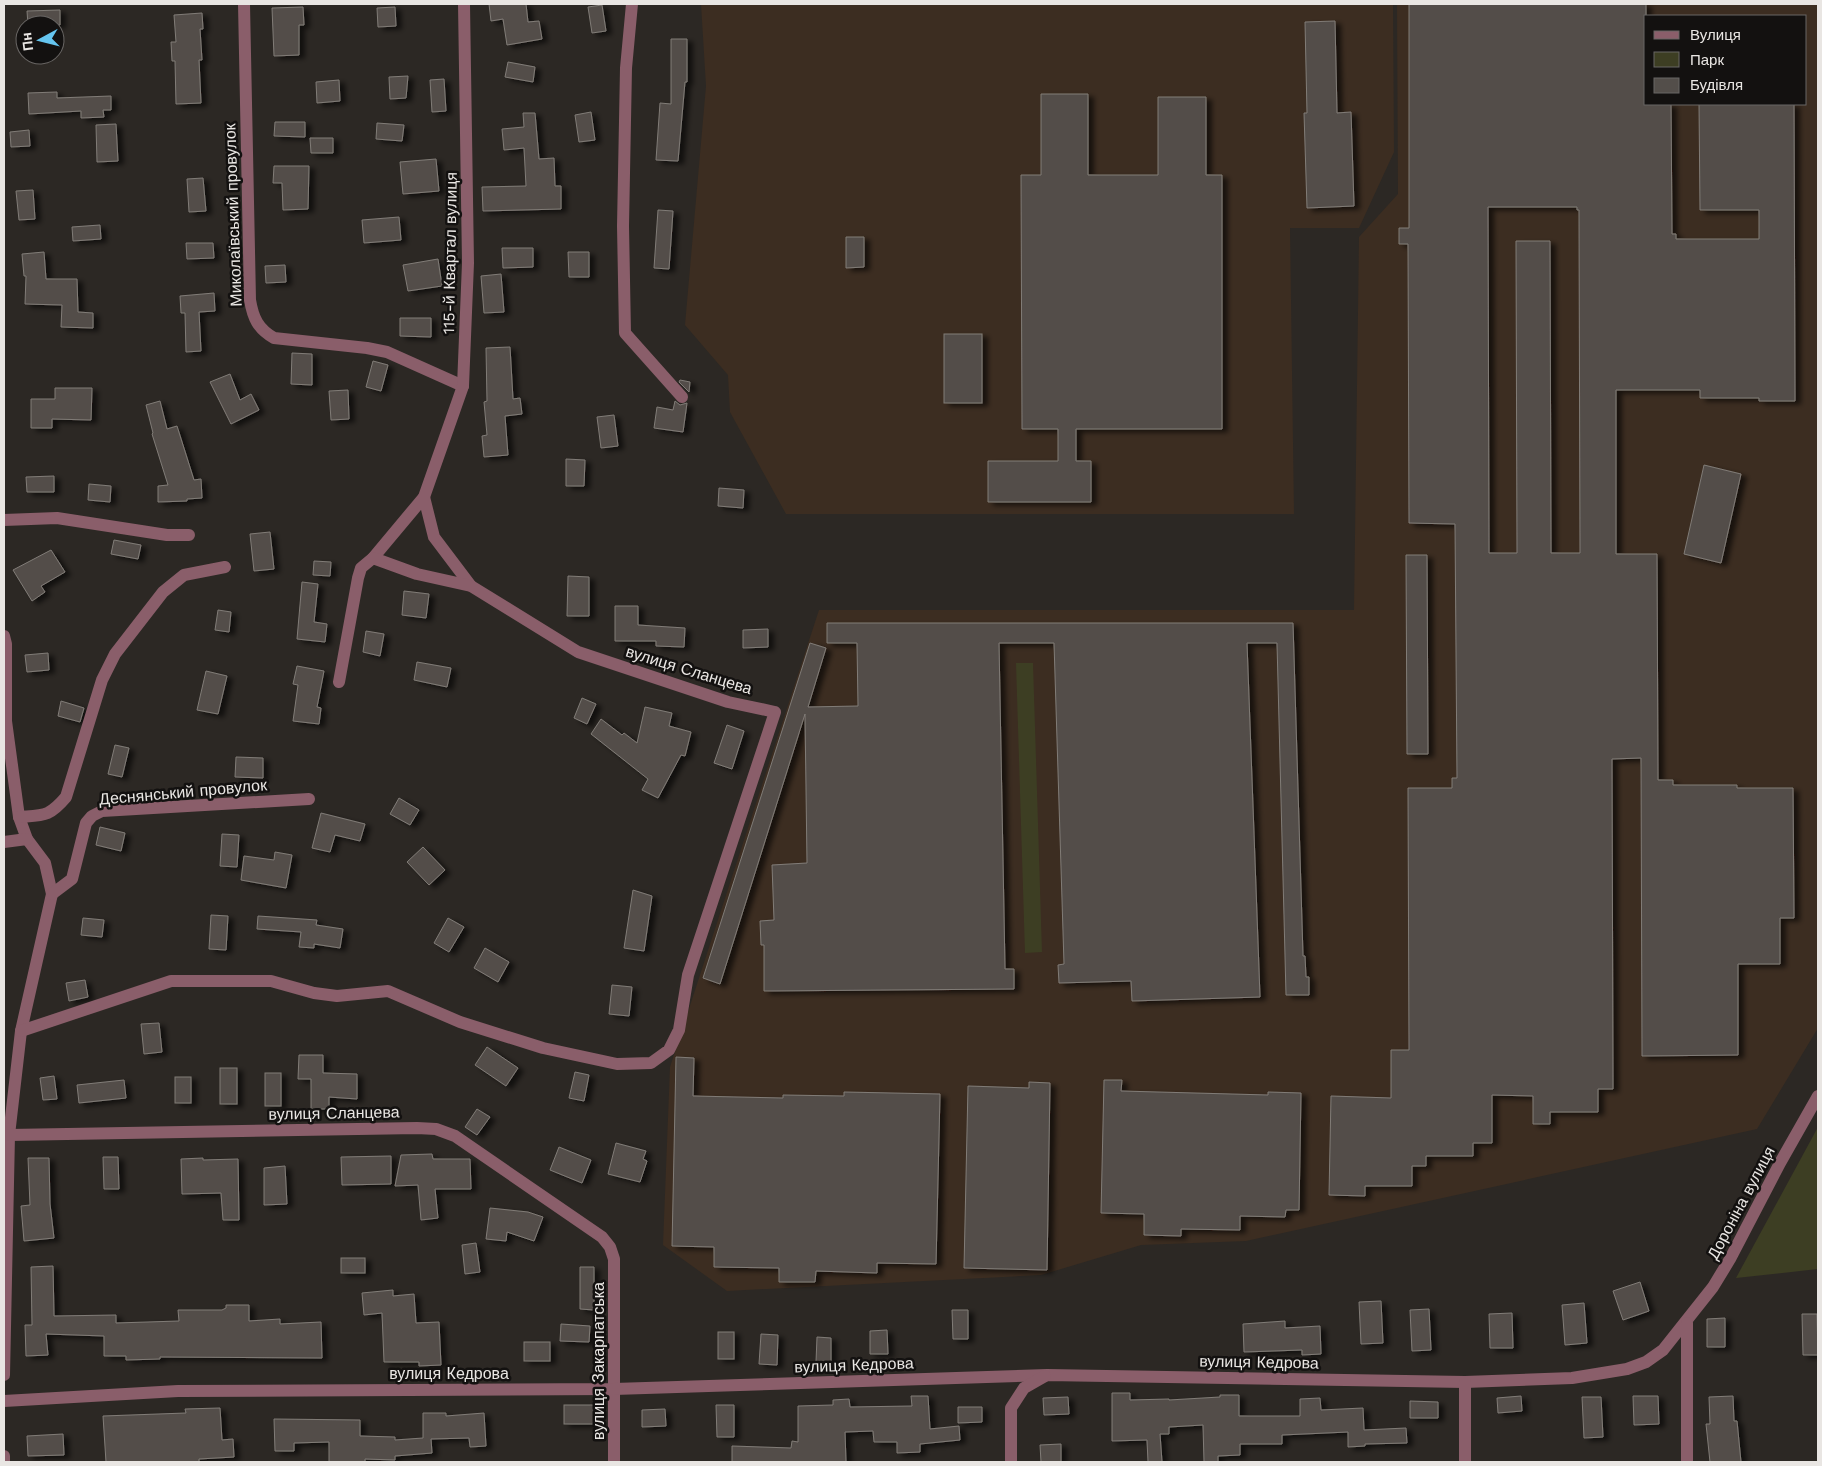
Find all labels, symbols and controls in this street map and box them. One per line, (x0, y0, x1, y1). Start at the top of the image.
north arrow (15, 15, 65, 65)
legend (1644, 15, 1807, 105)
text: Вулиця (1690, 26, 1741, 44)
text: Пн (18, 31, 36, 52)
text: Парк (1690, 51, 1724, 69)
text: Будівля (1690, 76, 1743, 94)
street label: Миколаївський провулок (220, 122, 246, 307)
street label: 115-й Квартал вулиця (439, 172, 461, 334)
street label: вулиця Сланцева (624, 642, 755, 698)
street label: Деснянський провулок (98, 775, 269, 809)
street label: вулиця Сланцева (268, 1102, 400, 1124)
street label: Дороніна вулиця (1703, 1143, 1779, 1263)
street label: вулиця Закарпатська (589, 1282, 608, 1440)
street label: вулиця Кедрова (1199, 1351, 1319, 1373)
street label: вулиця Кедрова (794, 1353, 914, 1377)
street label: вулиця Кедрова (389, 1364, 509, 1383)

